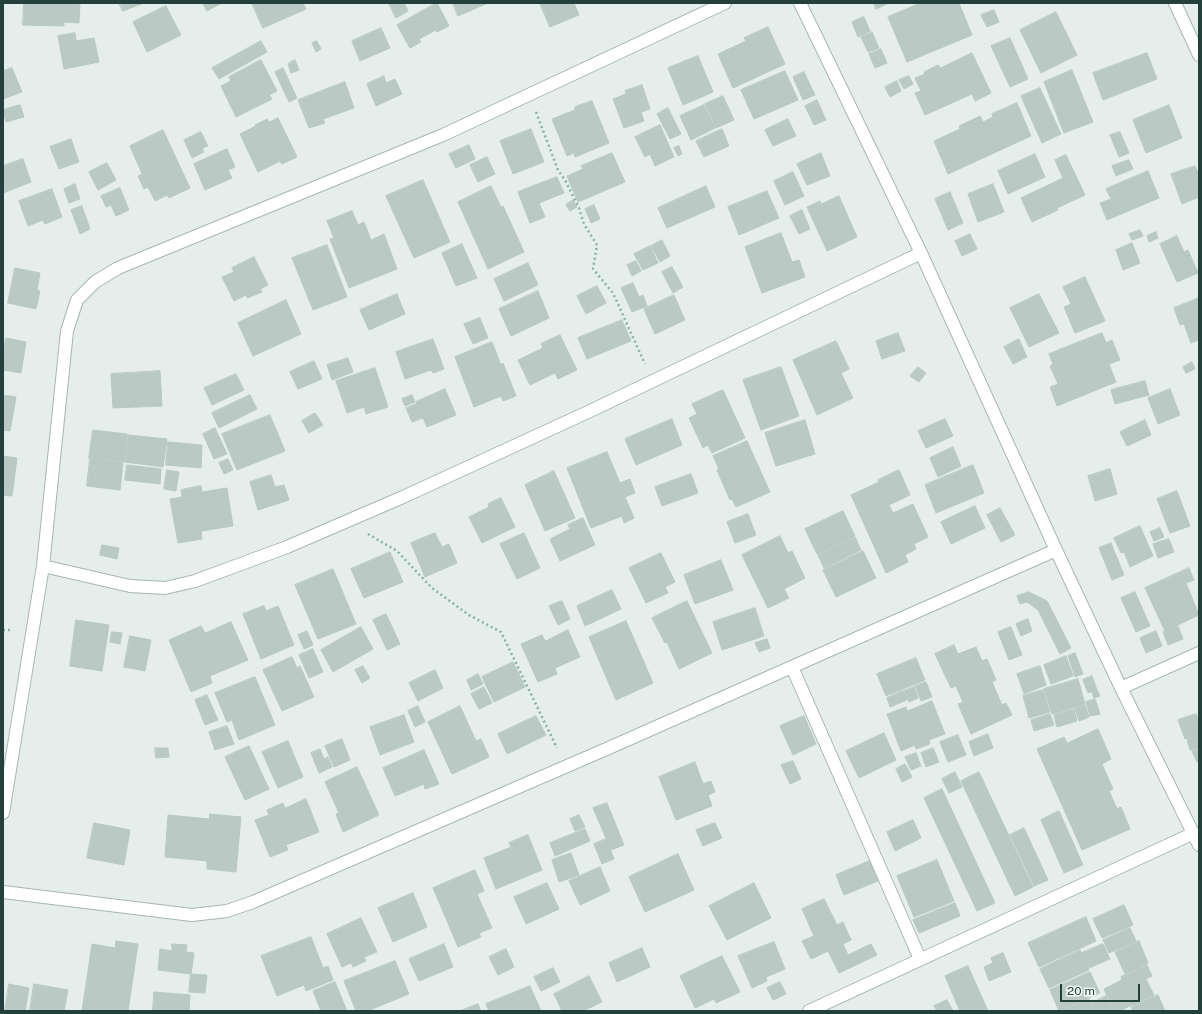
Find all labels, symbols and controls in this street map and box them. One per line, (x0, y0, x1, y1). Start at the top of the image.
scale bar (1062, 976, 1142, 1002)
text: 20 m (1067, 984, 1095, 998)

